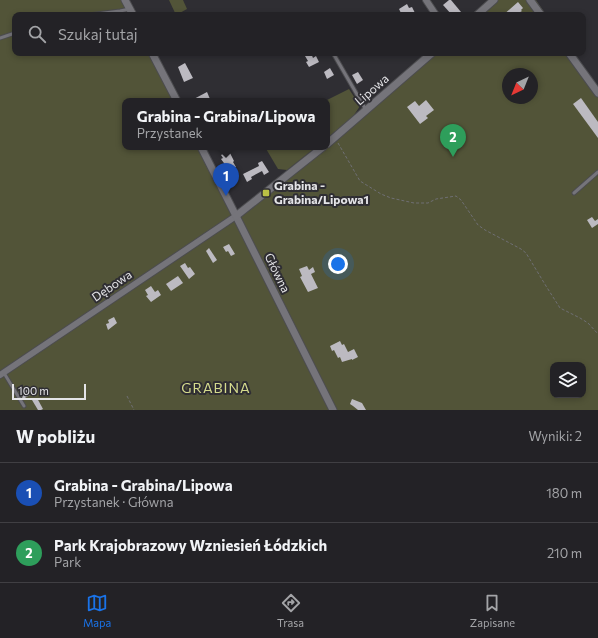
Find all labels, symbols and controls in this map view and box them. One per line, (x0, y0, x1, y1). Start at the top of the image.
search box (12, 12, 586, 56)
icon: search (26, 23, 48, 45)
text: Szukaj tutaj (58, 25, 138, 43)
north arrow (502, 68, 538, 104)
street label: Lipowa (352, 71, 391, 108)
popup (122, 98, 330, 150)
text: Grabina - Grabina/Lipowa (137, 107, 315, 125)
pin: 2 (440, 124, 466, 157)
text: Przystanek (137, 125, 203, 141)
pin: 1 (213, 163, 239, 196)
place label: Grabina - Grabina/Lipowa1 (274, 178, 369, 206)
marker: Grabina - Grabina/Lipowa1 (261, 188, 271, 198)
street label: Główna (262, 251, 293, 295)
your location (328, 254, 348, 274)
street label: Dębowa (89, 267, 134, 304)
map controls (550, 362, 586, 398)
button: layers (550, 362, 586, 398)
district label: GRABINA (181, 379, 251, 396)
scale bar (12, 382, 86, 401)
text: 100 m (18, 384, 49, 397)
text: W pobliżu (16, 426, 95, 447)
text: Wyniki: 2 (528, 428, 582, 444)
text: Grabina - Grabina/Lipowa (54, 476, 233, 494)
text: 1 (26, 485, 32, 501)
text: 180 m (546, 485, 582, 501)
text: Przystanek · Główna (54, 494, 174, 510)
text: Park Krajobrazowy Wzniesień Łódzkich (54, 536, 327, 554)
text: 2 (25, 545, 33, 561)
text: 210 m (547, 545, 582, 561)
text: Park (54, 554, 81, 570)
tab: Mapa (83, 592, 111, 629)
tab: Trasa (277, 592, 304, 629)
tab: Zapisane (470, 592, 515, 629)

